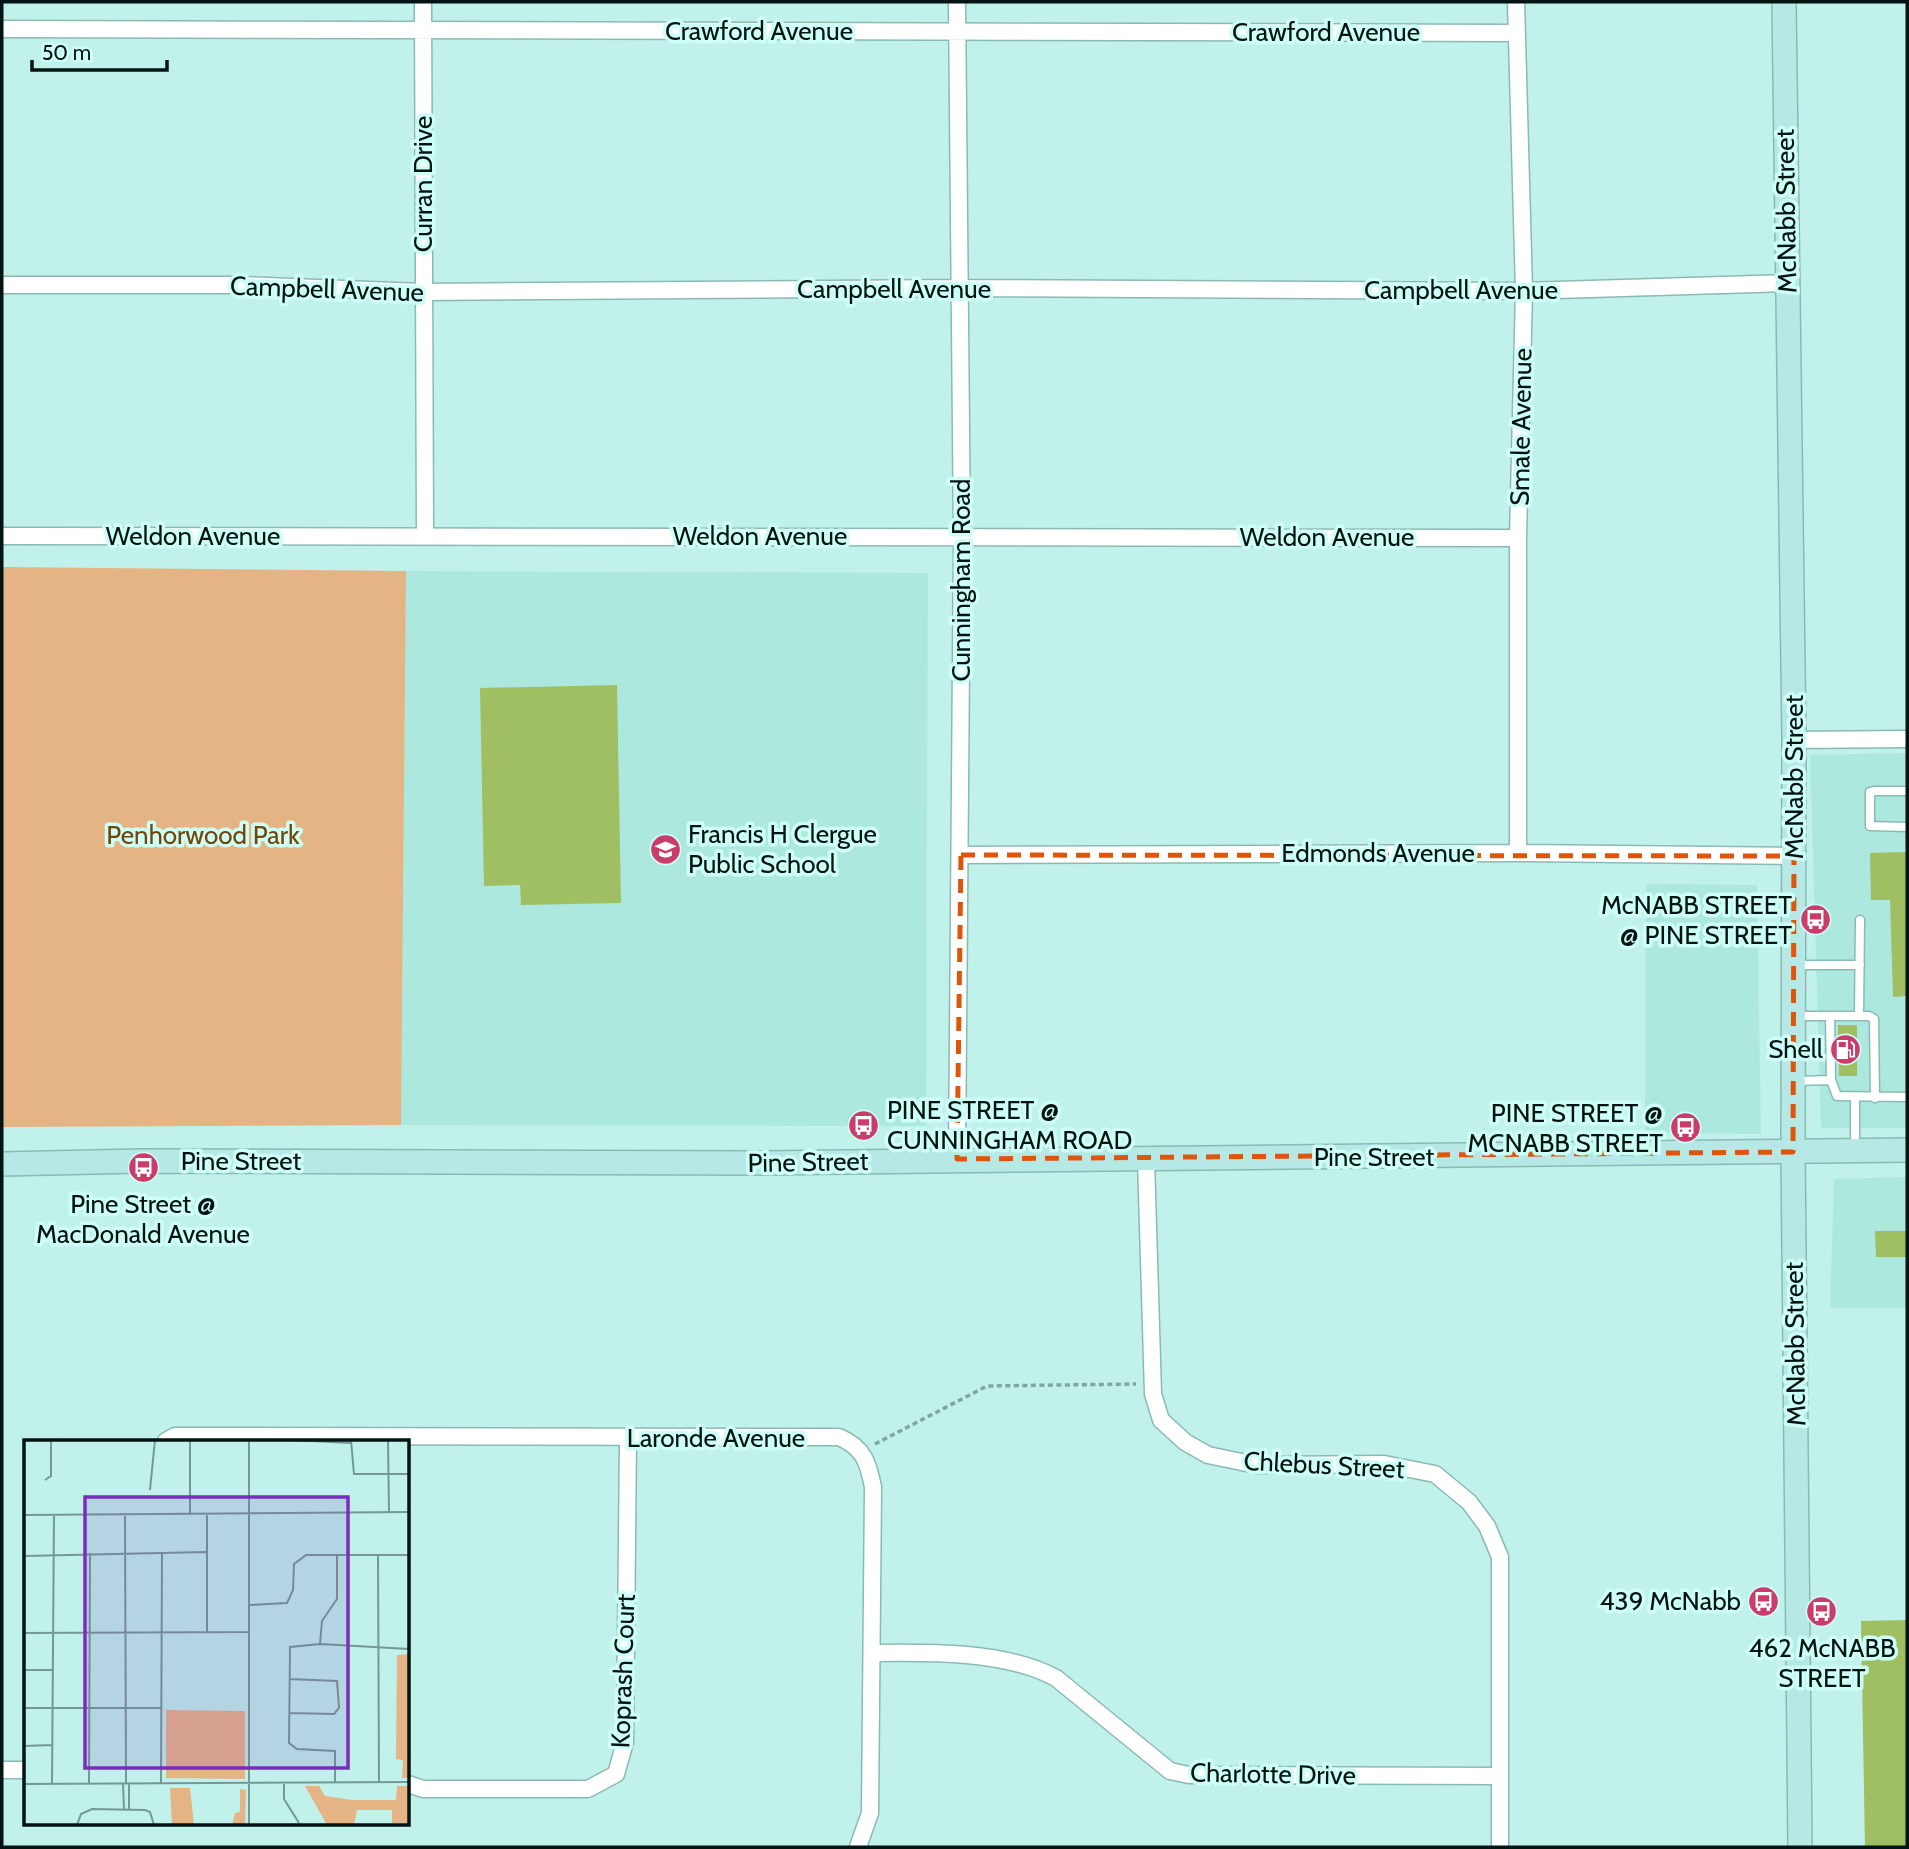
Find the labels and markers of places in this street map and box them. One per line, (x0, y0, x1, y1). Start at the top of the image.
place label: Francis H Clergue Public School (688, 818, 877, 880)
school or university icon: Francis H Clergue Public School (648, 832, 682, 866)
place label: McNABB STREET @ PINE STREET (1601, 889, 1792, 951)
bus stop icon: McNABB STREET @ PINE STREET (1798, 903, 1832, 937)
fuel station icon: Shell (1829, 1032, 1863, 1066)
place label: Shell (1768, 1033, 1823, 1065)
place label: PINE STREET @ CUNNINGHAM ROAD (887, 1094, 1133, 1156)
place label: PINE STREET @ MCNABB STREET (1467, 1097, 1663, 1159)
bus stop icon: PINE STREET @ CUNNINGHAM ROAD (847, 1108, 881, 1142)
bus stop icon: PINE STREET @ MCNABB STREET (1669, 1111, 1703, 1145)
bus stop icon: Pine Street @ MacDonald Avenue (126, 1151, 160, 1185)
place label: Pine Street @ MacDonald Avenue (36, 1188, 250, 1250)
bus stop icon: 439 McNabb (1747, 1584, 1781, 1618)
place label: 439 McNabb (1600, 1585, 1741, 1617)
bus stop icon: 462 McNABB STREET (1805, 1595, 1839, 1629)
place label: 462 McNABB STREET (1748, 1632, 1896, 1694)

